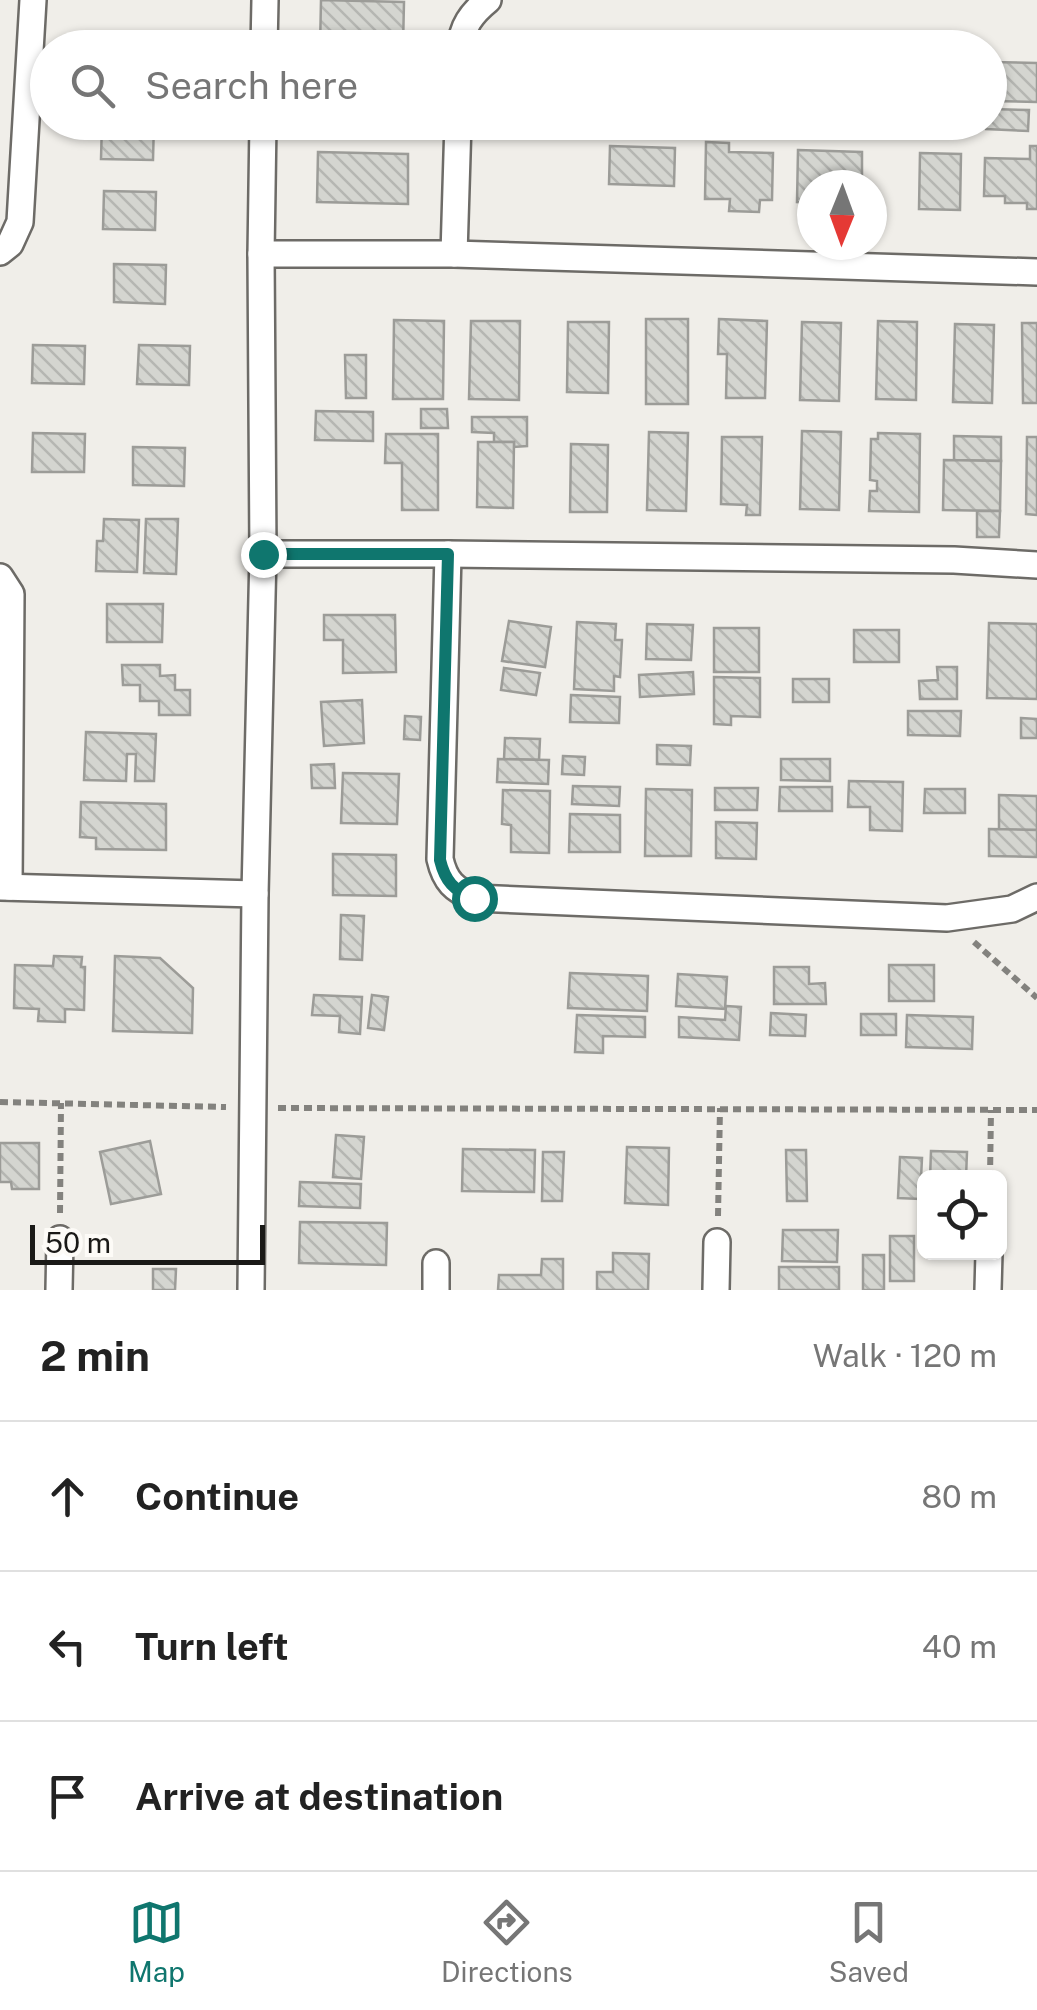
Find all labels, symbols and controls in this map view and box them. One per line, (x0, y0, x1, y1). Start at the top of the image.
search box (30, 30, 1007, 140)
icon: search (65, 58, 120, 113)
text: Search here (145, 63, 358, 108)
north arrow (797, 170, 887, 260)
route end (241, 532, 287, 578)
route start (452, 876, 498, 922)
map controls (917, 1170, 1007, 1260)
button: locate (917, 1170, 1007, 1260)
scale bar (30, 1220, 265, 1264)
text: 50 m (45, 1226, 111, 1259)
text: 2 min (40, 1331, 150, 1380)
text: Walk · 120 m (813, 1337, 997, 1374)
icon: ahead (40, 1469, 95, 1524)
text: Continue (135, 1474, 299, 1519)
text: 80 m (921, 1478, 997, 1515)
icon: left (40, 1619, 95, 1674)
text: Turn left (135, 1624, 289, 1669)
text: 40 m (922, 1628, 997, 1665)
icon: arrive (40, 1769, 95, 1824)
text: Arrive at destination (135, 1774, 503, 1819)
tab: Map (128, 1895, 185, 1988)
tab: Directions (441, 1895, 573, 1988)
tab: Saved (829, 1895, 909, 1988)

